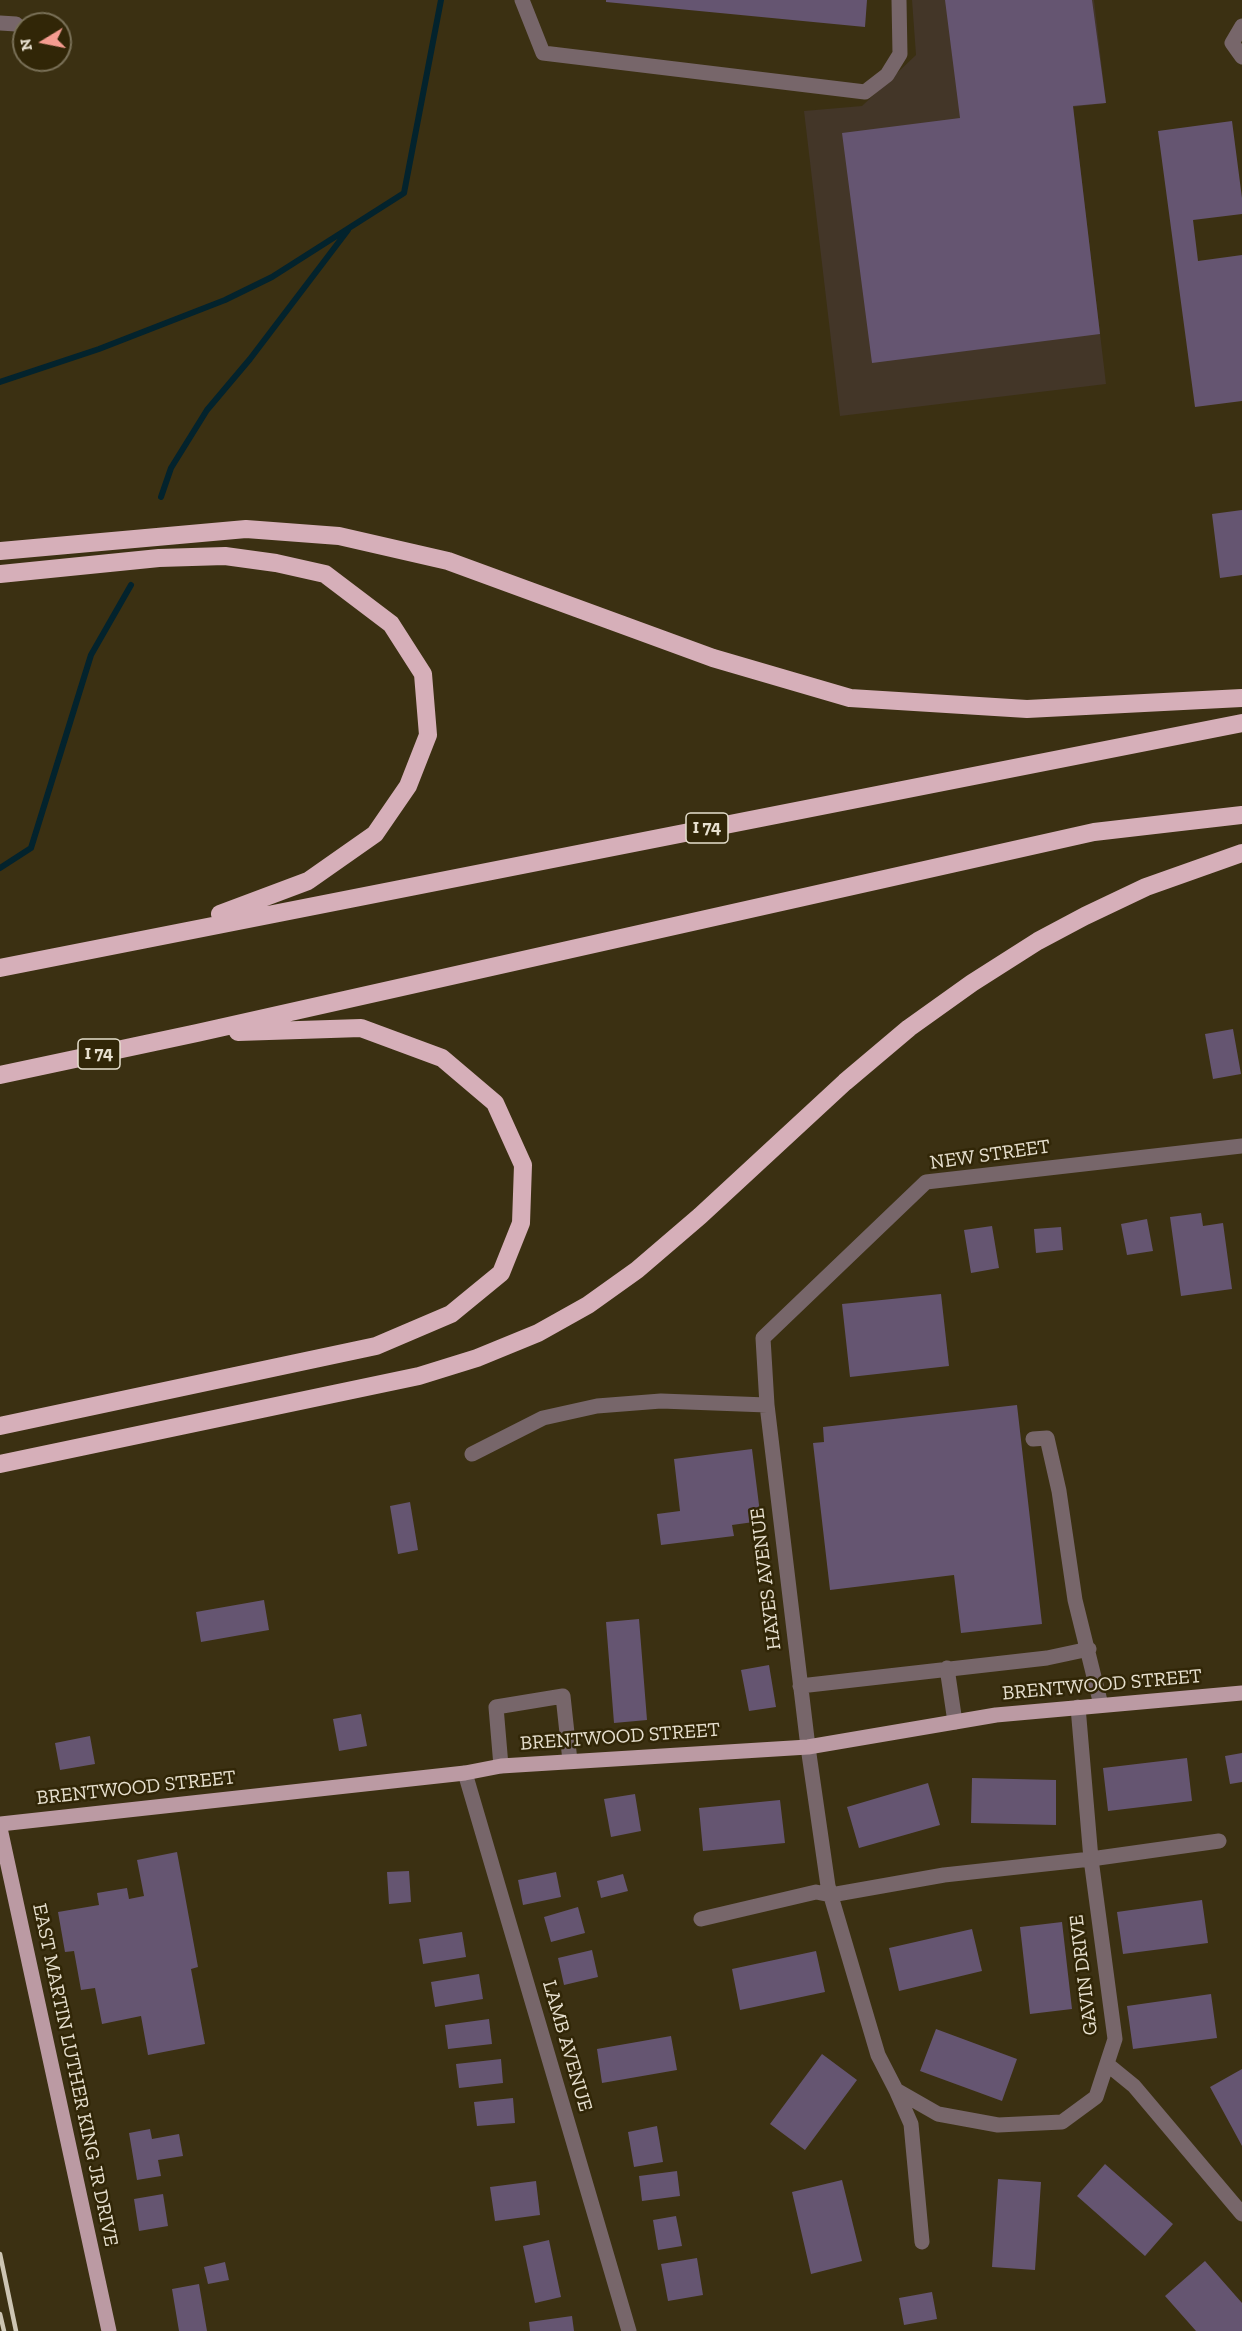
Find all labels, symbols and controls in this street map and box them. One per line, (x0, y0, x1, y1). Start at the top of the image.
north arrow (12, 12, 72, 72)
text: N (15, 37, 36, 53)
road number: I 74 (686, 813, 728, 843)
road number: I 74 (78, 1039, 120, 1069)
street label: NEW STREET (928, 1135, 1052, 1175)
street label: HAYES AVENUE (745, 1507, 787, 1651)
street label: BRENTWOOD STREET (1001, 1664, 1203, 1706)
street label: BRENTWOOD STREET (519, 1718, 721, 1756)
street label: BRENTWOOD STREET (35, 1766, 237, 1810)
street label: EAST MARTIN LUTHER KING JR DRIVE (27, 1901, 123, 2249)
street label: GAVIN DRIVE (1065, 1913, 1103, 2037)
street label: LAMB AVENUE (537, 1978, 597, 2114)

